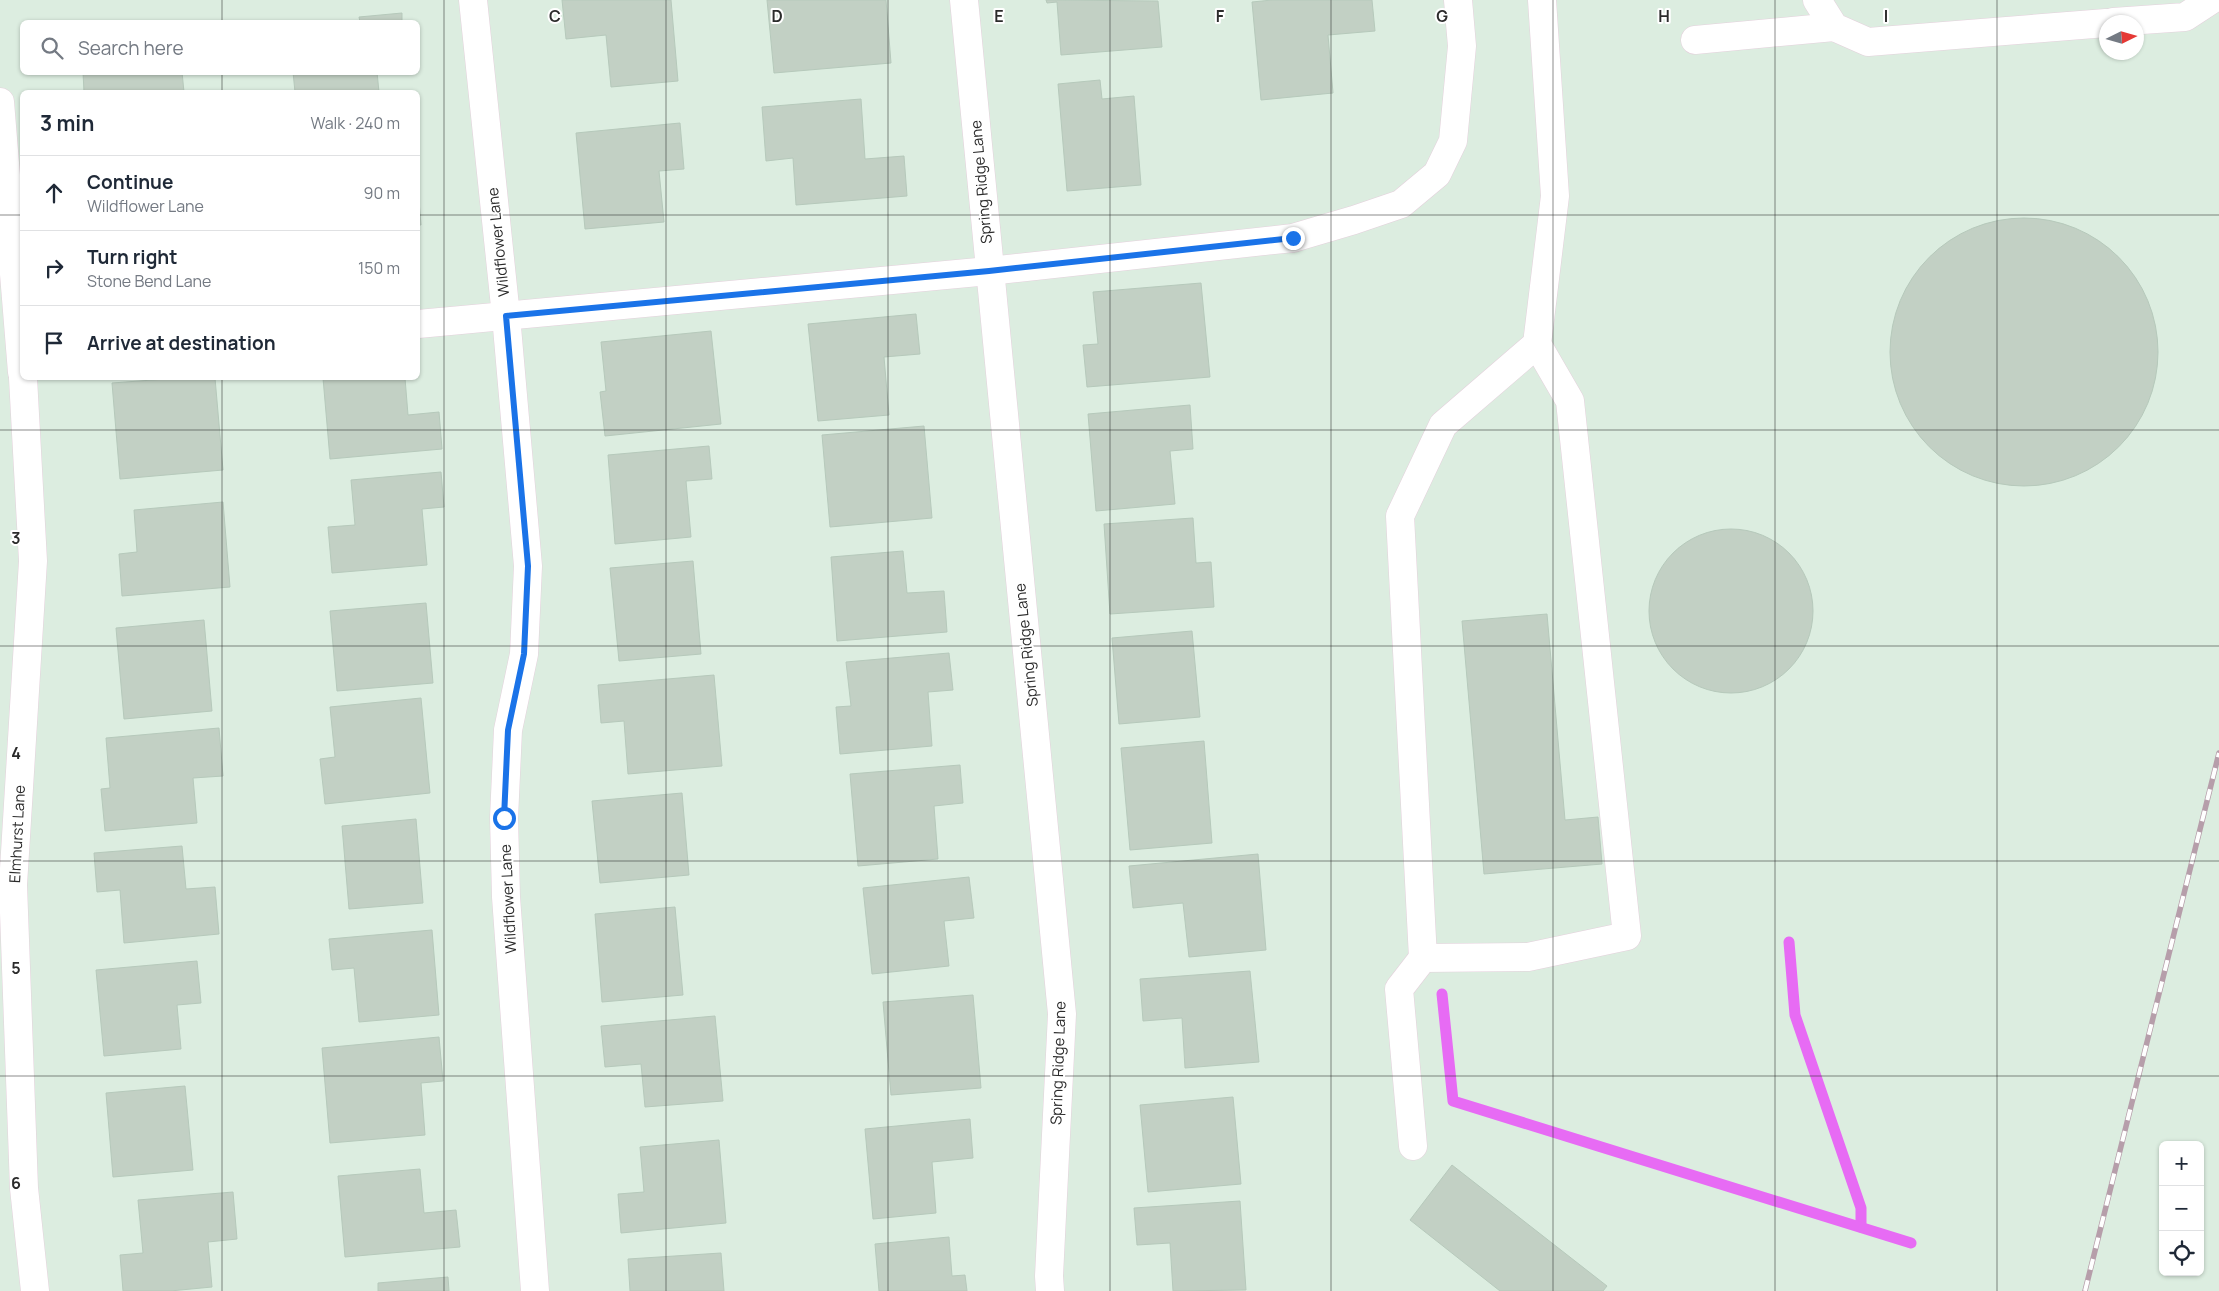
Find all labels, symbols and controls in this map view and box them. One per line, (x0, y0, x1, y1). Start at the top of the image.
text: C (549, 5, 561, 27)
text: D (771, 5, 783, 27)
text: E (994, 5, 1004, 27)
text: F (1216, 5, 1225, 27)
text: G (1436, 5, 1448, 27)
text: H (1658, 5, 1670, 27)
text: I (1884, 5, 1888, 27)
north arrow (2099, 15, 2144, 60)
search box (20, 20, 420, 75)
icon: search (38, 34, 66, 62)
text: Search here (78, 35, 184, 61)
text: 3 min (40, 109, 94, 137)
text: Walk · 240 m (310, 112, 400, 134)
street label: Spring Ridge Lane (965, 119, 997, 245)
text: Continue (87, 169, 173, 195)
icon: ahead (40, 179, 68, 207)
text: 90 m (364, 182, 400, 204)
street label: Wildflower Lane (482, 186, 514, 298)
text: Wildflower Lane (87, 195, 204, 217)
route end (1282, 227, 1305, 250)
text: Turn right (87, 244, 177, 270)
icon: right (40, 254, 68, 282)
text: 150 m (358, 257, 400, 279)
text: Stone Bend Lane (87, 270, 211, 292)
icon: arrive (40, 329, 68, 357)
text: Arrive at destination (87, 330, 276, 356)
text: 3 (11, 527, 21, 549)
street label: Spring Ridge Lane (1009, 582, 1043, 708)
text: 4 (11, 742, 21, 764)
street label: Elmhurst Lane (4, 784, 30, 884)
route start (493, 807, 516, 830)
street label: Wildflower Lane (495, 844, 521, 954)
text: 5 (11, 957, 21, 979)
street label: Spring Ridge Lane (1045, 1000, 1071, 1125)
map controls (2159, 1141, 2204, 1276)
button: + (2159, 1141, 2204, 1186)
text: 6 (11, 1172, 21, 1194)
button: − (2159, 1186, 2204, 1231)
button: locate (2159, 1231, 2204, 1276)

